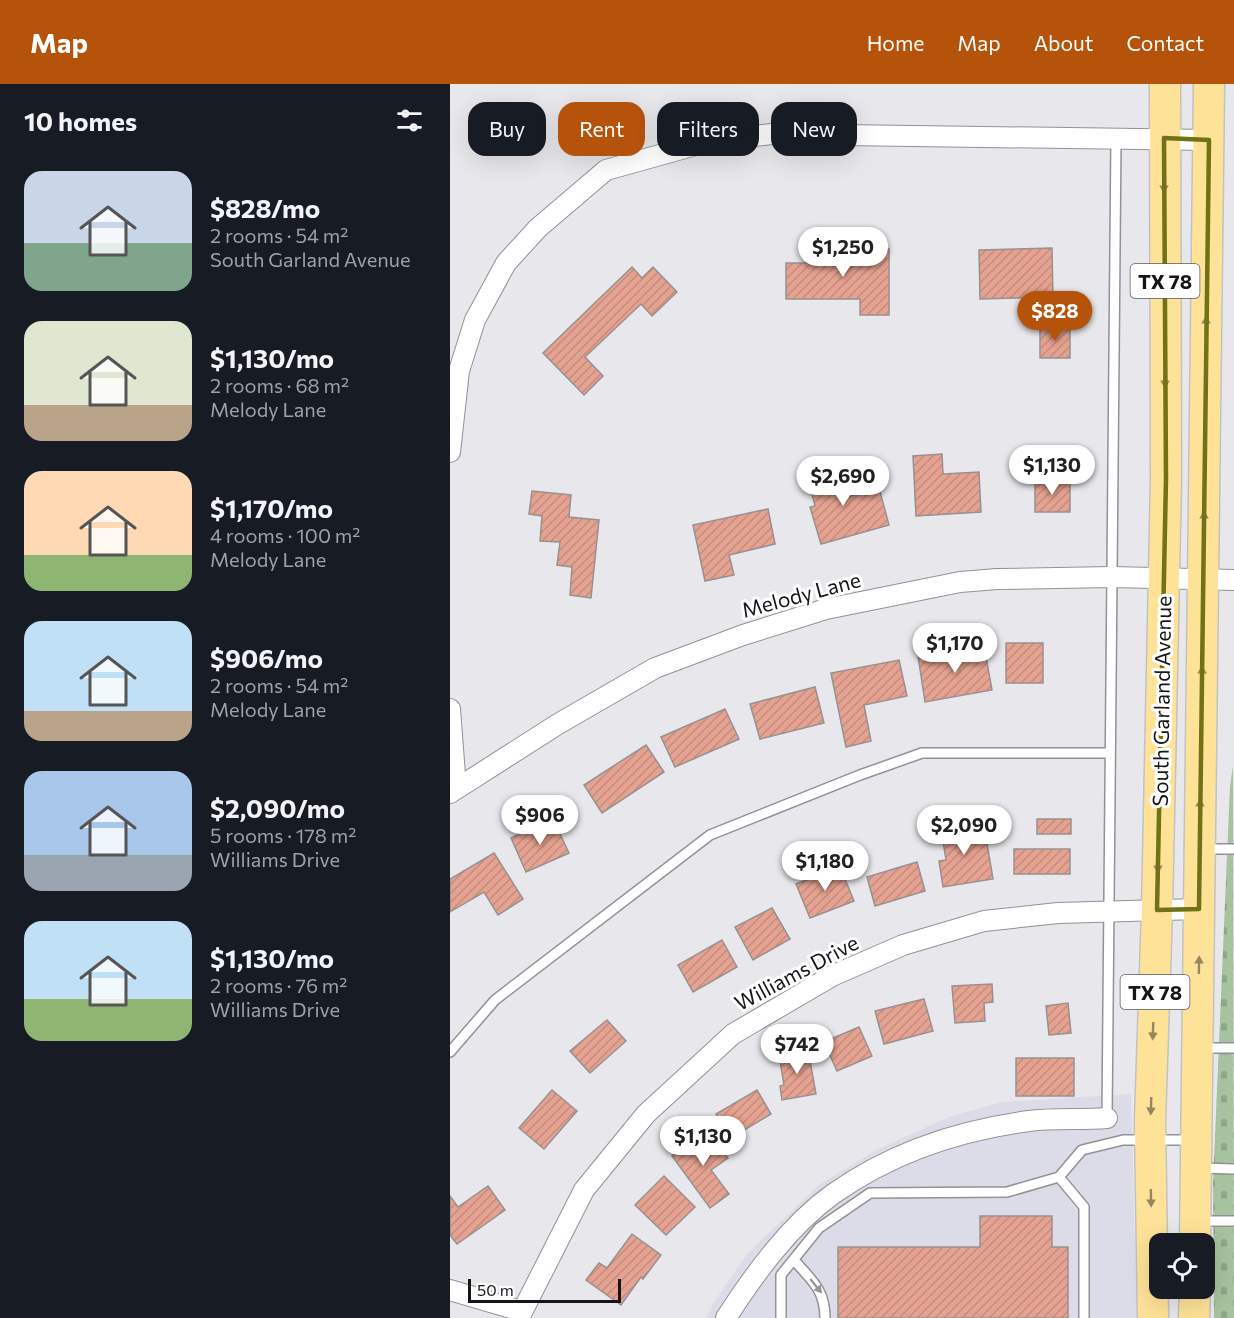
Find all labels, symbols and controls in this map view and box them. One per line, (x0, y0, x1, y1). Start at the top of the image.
text: Map (30, 25, 88, 59)
text: Home (867, 30, 924, 55)
text: Map (957, 30, 1001, 55)
text: About (1034, 30, 1093, 55)
text: Contact (1126, 30, 1204, 55)
chip: Buy (468, 102, 546, 156)
chip: Rent (558, 102, 645, 156)
chip: Filters (657, 102, 759, 156)
chip: New (771, 102, 857, 156)
icon: filters (393, 104, 426, 137)
text: 10 homes (24, 105, 137, 136)
one-way arrow (1159, 175, 1169, 194)
text: $828/mo (210, 192, 320, 223)
icon: home (72, 195, 144, 267)
text: 2 rooms · 54 m² (210, 223, 348, 247)
pin: $1,250 (794, 227, 892, 278)
text: $1,250 (812, 234, 874, 258)
text: South Garland Avenue (210, 247, 411, 271)
road number: TX 78 (1130, 264, 1200, 298)
pin: $828 (1019, 291, 1091, 342)
text: $828 (1031, 298, 1079, 322)
one-way arrow (1201, 315, 1211, 334)
text: $1,130/mo (210, 342, 334, 373)
icon: home (72, 345, 144, 417)
one-way arrow (1160, 370, 1170, 389)
text: 2 rooms · 68 m² (210, 373, 349, 397)
text: Melody Lane (210, 397, 326, 421)
pin: $1,130 (1003, 445, 1101, 496)
text: $1,130 (1023, 452, 1081, 476)
pin: $2,690 (794, 456, 892, 507)
text: $2,690 (810, 463, 876, 487)
text: $1,170/mo (210, 492, 333, 523)
icon: home (72, 495, 144, 567)
one-way arrow (1199, 510, 1209, 529)
text: 4 rooms · 100 m² (210, 523, 360, 547)
text: Melody Lane (210, 547, 326, 571)
street label: Melody Lane (739, 566, 863, 622)
street label: South Garland Avenue (1147, 596, 1175, 806)
pin: $1,170 (906, 623, 1004, 674)
text: $1,170 (926, 630, 984, 654)
text: $906/mo (210, 642, 323, 673)
icon: home (72, 645, 144, 717)
one-way arrow (1197, 665, 1207, 684)
text: 2 rooms · 54 m² (210, 673, 348, 697)
text: Melody Lane (210, 697, 326, 721)
text: $2,090/mo (210, 792, 345, 823)
icon: home (72, 795, 144, 867)
pin: $906 (504, 795, 576, 846)
one-way arrow (1195, 799, 1205, 818)
text: $906 (515, 802, 565, 826)
pin: $2,090 (915, 805, 1013, 856)
text: $2,090 (931, 812, 997, 836)
text: 5 rooms · 178 m² (210, 823, 356, 847)
pin: $1,180 (776, 841, 874, 892)
text: Williams Drive (210, 847, 340, 871)
text: $1,180 (796, 848, 854, 872)
one-way arrow (1153, 855, 1163, 874)
street label: Williams Drive (730, 929, 862, 1015)
text: $1,130/mo (210, 942, 334, 973)
icon: home (72, 945, 144, 1017)
one-way arrow (1194, 956, 1203, 975)
text: 2 rooms · 76 m² (210, 973, 347, 997)
road number: TX 78 (1120, 975, 1190, 1009)
text: Williams Drive (210, 997, 340, 1021)
one-way arrow (1149, 1022, 1158, 1041)
pin: $742 (761, 1024, 833, 1075)
text: $742 (775, 1031, 819, 1055)
one-way arrow (1146, 1097, 1155, 1116)
pin: $1,130 (654, 1116, 752, 1167)
text: $1,130 (674, 1123, 732, 1147)
one-way arrow (1146, 1188, 1156, 1207)
map controls (1149, 1233, 1215, 1299)
button: locate (1149, 1233, 1215, 1299)
scale bar (468, 1276, 621, 1304)
one-way arrow (809, 1278, 822, 1294)
text: 50 m (477, 1280, 514, 1299)

